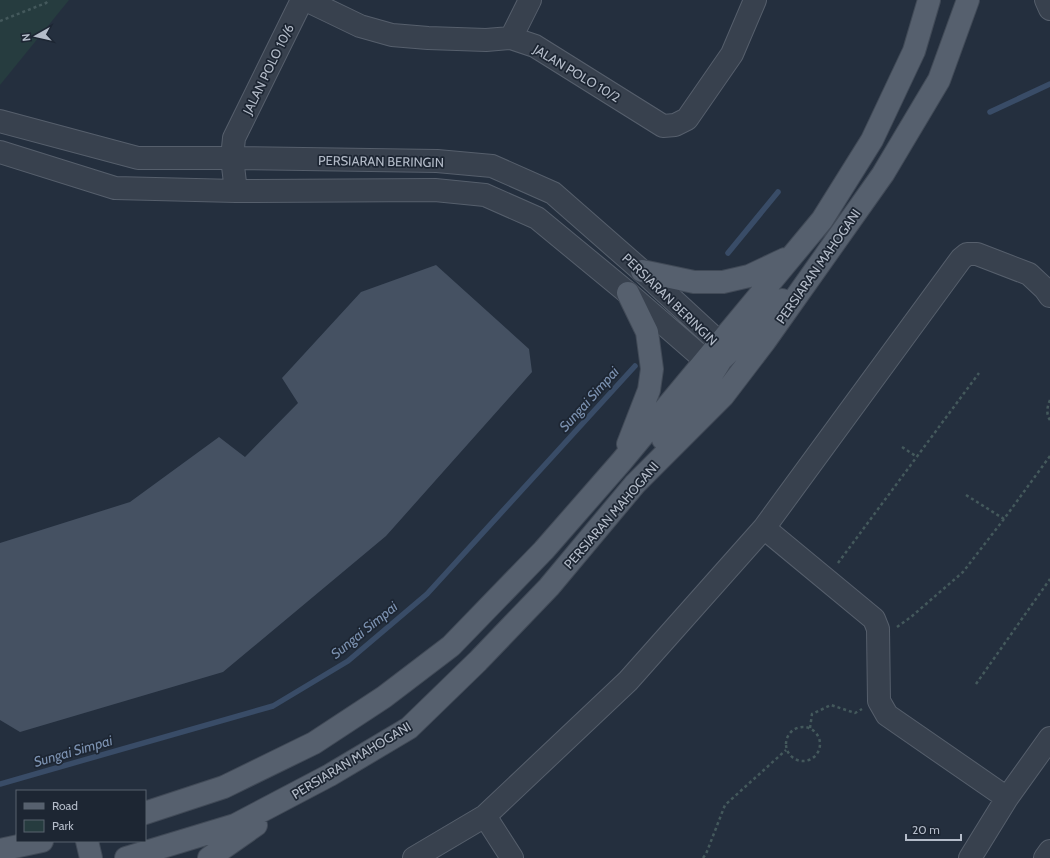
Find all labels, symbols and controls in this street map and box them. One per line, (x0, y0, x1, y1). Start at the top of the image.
north arrow (16, 16, 56, 56)
street label: JALAN POLO 10/6 (239, 21, 297, 118)
text: N (19, 33, 34, 42)
street label: JALAN POLO 10/2 (530, 40, 624, 105)
street label: PERSIARAN BERINGIN (318, 152, 444, 170)
street label: PERSIARAN MAHOGANI (772, 206, 864, 326)
street label: PERSIARAN BERINGIN (619, 250, 721, 348)
water label: Sungai Simpai (555, 362, 623, 435)
street label: PERSIARAN MAHOGANI (560, 458, 662, 572)
water label: Sungai Simpai (327, 597, 402, 662)
street label: PERSIARAN MAHOGANI (288, 718, 414, 802)
water label: Sungai Simpai (32, 731, 115, 771)
legend (16, 790, 146, 842)
text: Road (52, 798, 78, 813)
scale bar (906, 816, 961, 842)
text: Park (52, 818, 74, 833)
text: 20 m (912, 822, 940, 837)

